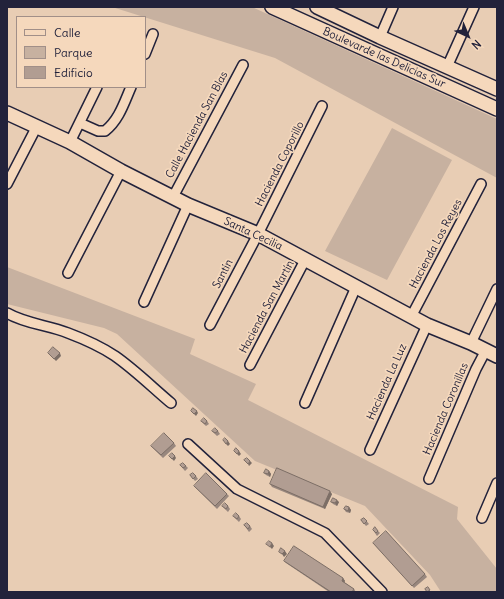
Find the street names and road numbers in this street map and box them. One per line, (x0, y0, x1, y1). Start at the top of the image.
street label: Boulevarde las Delicias Sur (321, 25, 447, 91)
street label: Calle Hacienda San Blas (163, 69, 231, 181)
street label: Hacienda Coporillo (253, 119, 307, 209)
street label: Hacienda Los Reyes (407, 197, 465, 291)
street label: Santa Cecilia (221, 215, 285, 253)
street label: Santín (210, 257, 236, 291)
street label: Hacienda San Martín (237, 258, 297, 356)
street label: Hacienda La Luz (364, 342, 410, 422)
street label: Hacienda Coronillas (421, 361, 471, 457)

